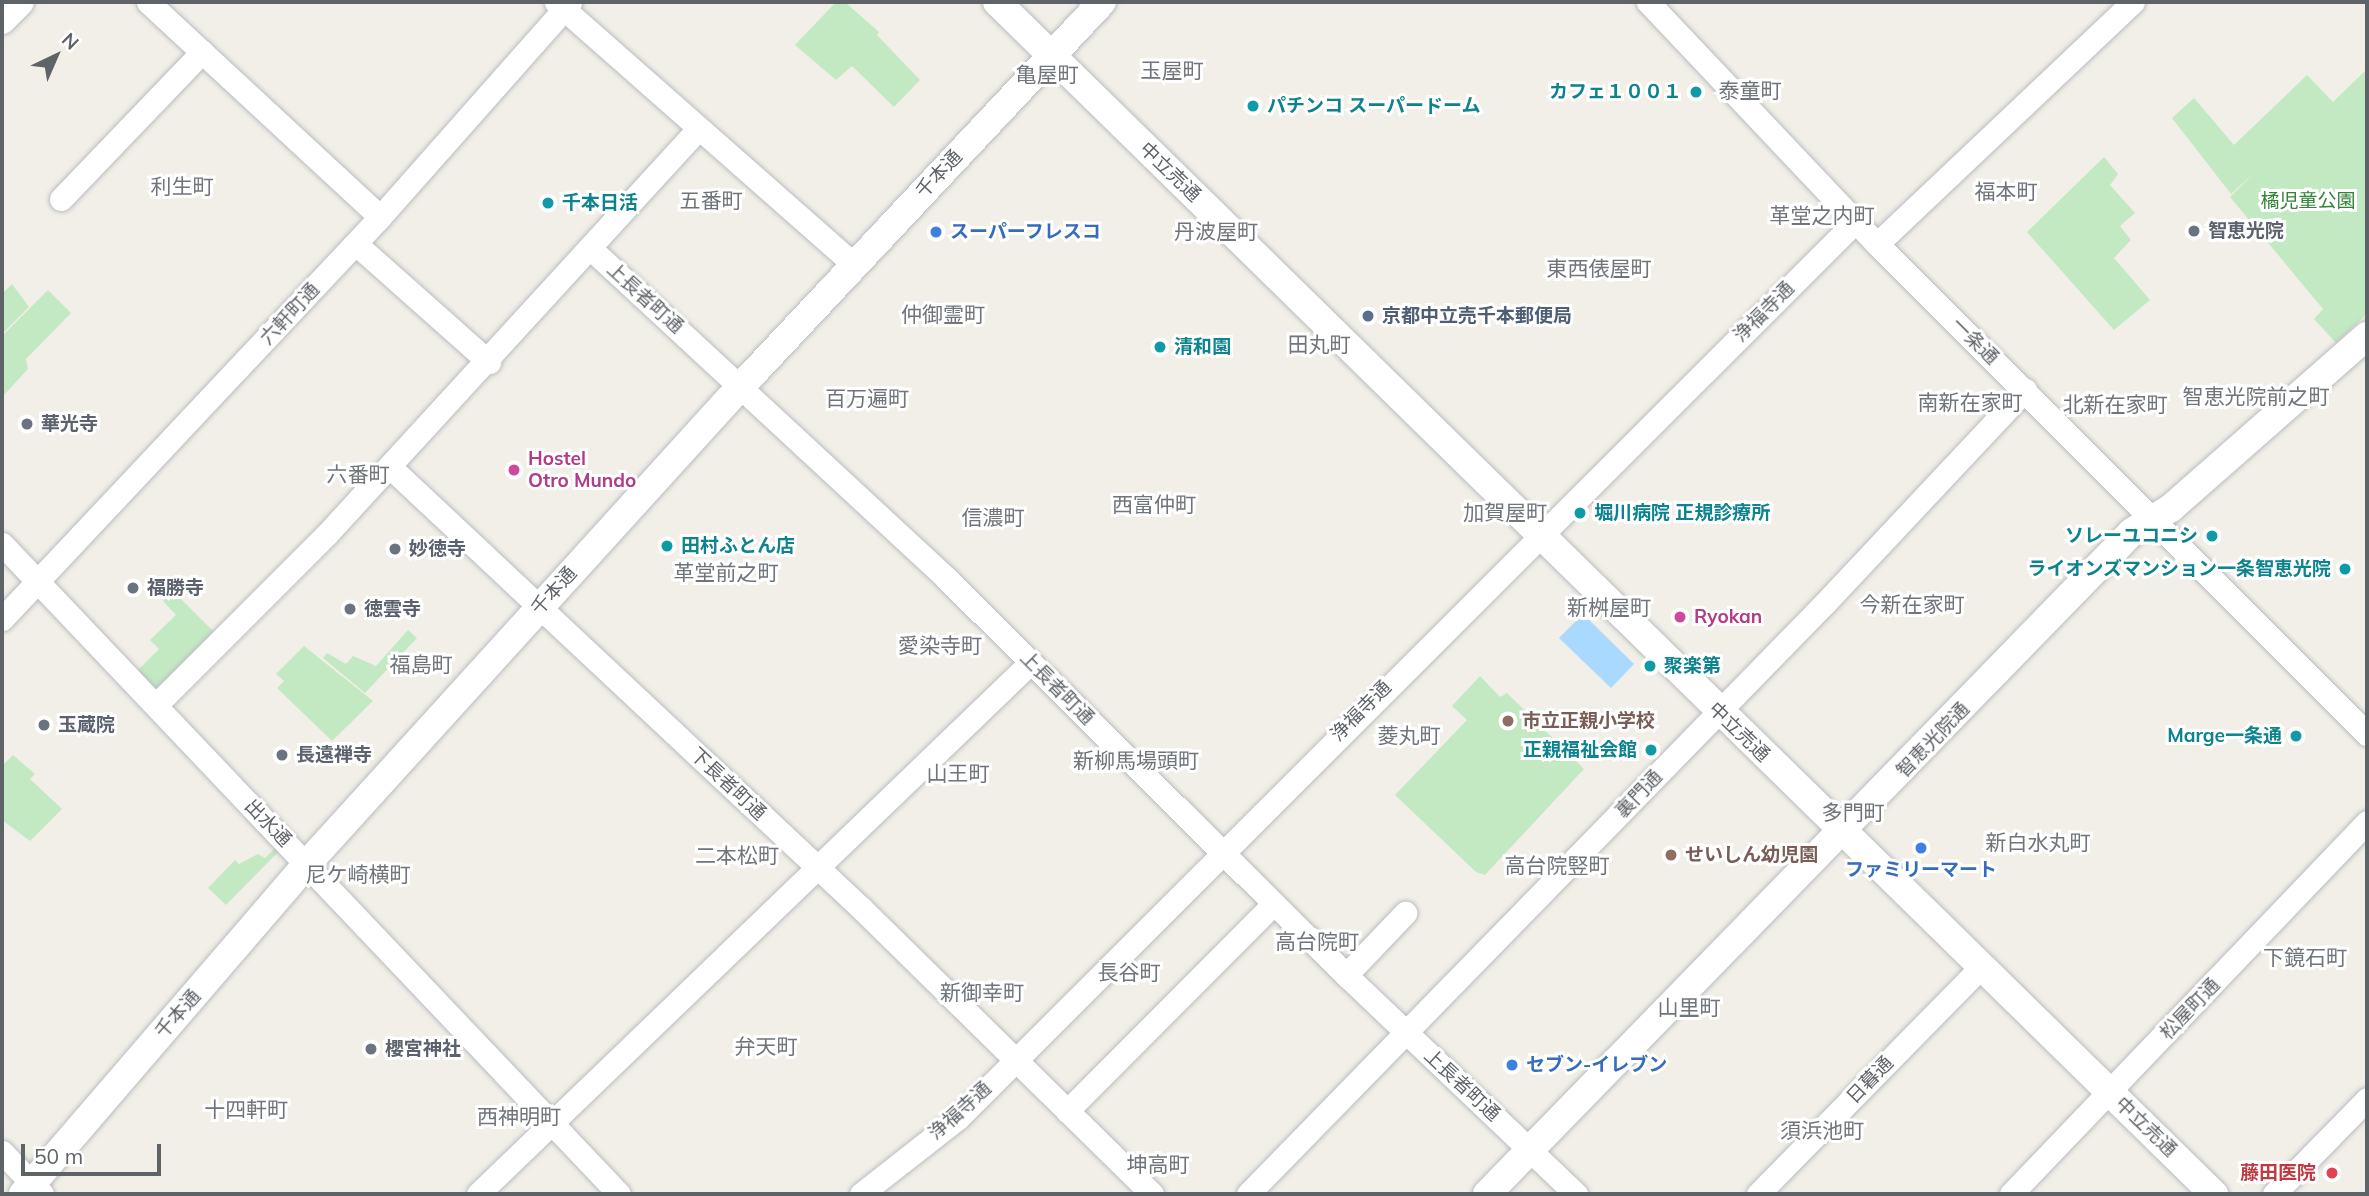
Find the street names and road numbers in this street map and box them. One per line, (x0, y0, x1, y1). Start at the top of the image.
street label: 中立売通 (1135, 137, 1205, 207)
street label: 千本通 (911, 145, 967, 203)
street label: 上長者町通 (602, 258, 688, 338)
street label: 浄福寺通 (1729, 277, 1799, 347)
street label: 六軒町通 (256, 278, 324, 350)
street label: 一条通 (1947, 313, 2003, 369)
street label: 千本通 (526, 562, 582, 620)
street label: 上長者町通 (1015, 646, 1099, 730)
street label: 浄福寺通 (1326, 676, 1396, 746)
street label: 中立売通 (1704, 697, 1774, 767)
street label: 智恵光院通 (1892, 698, 1974, 782)
street label: 下長者町通 (685, 743, 771, 825)
street label: 裏門通 (1611, 766, 1667, 822)
street label: 出水通 (240, 795, 296, 851)
street label: 松屋町通 (2155, 974, 2225, 1044)
street label: 千本通 (150, 985, 206, 1043)
street label: 上長者町通 (1419, 1044, 1505, 1126)
street label: 日暮通 (1842, 1052, 1898, 1108)
street label: 浄福寺通 (924, 1077, 996, 1145)
street label: 中立売通 (2111, 1092, 2181, 1162)

